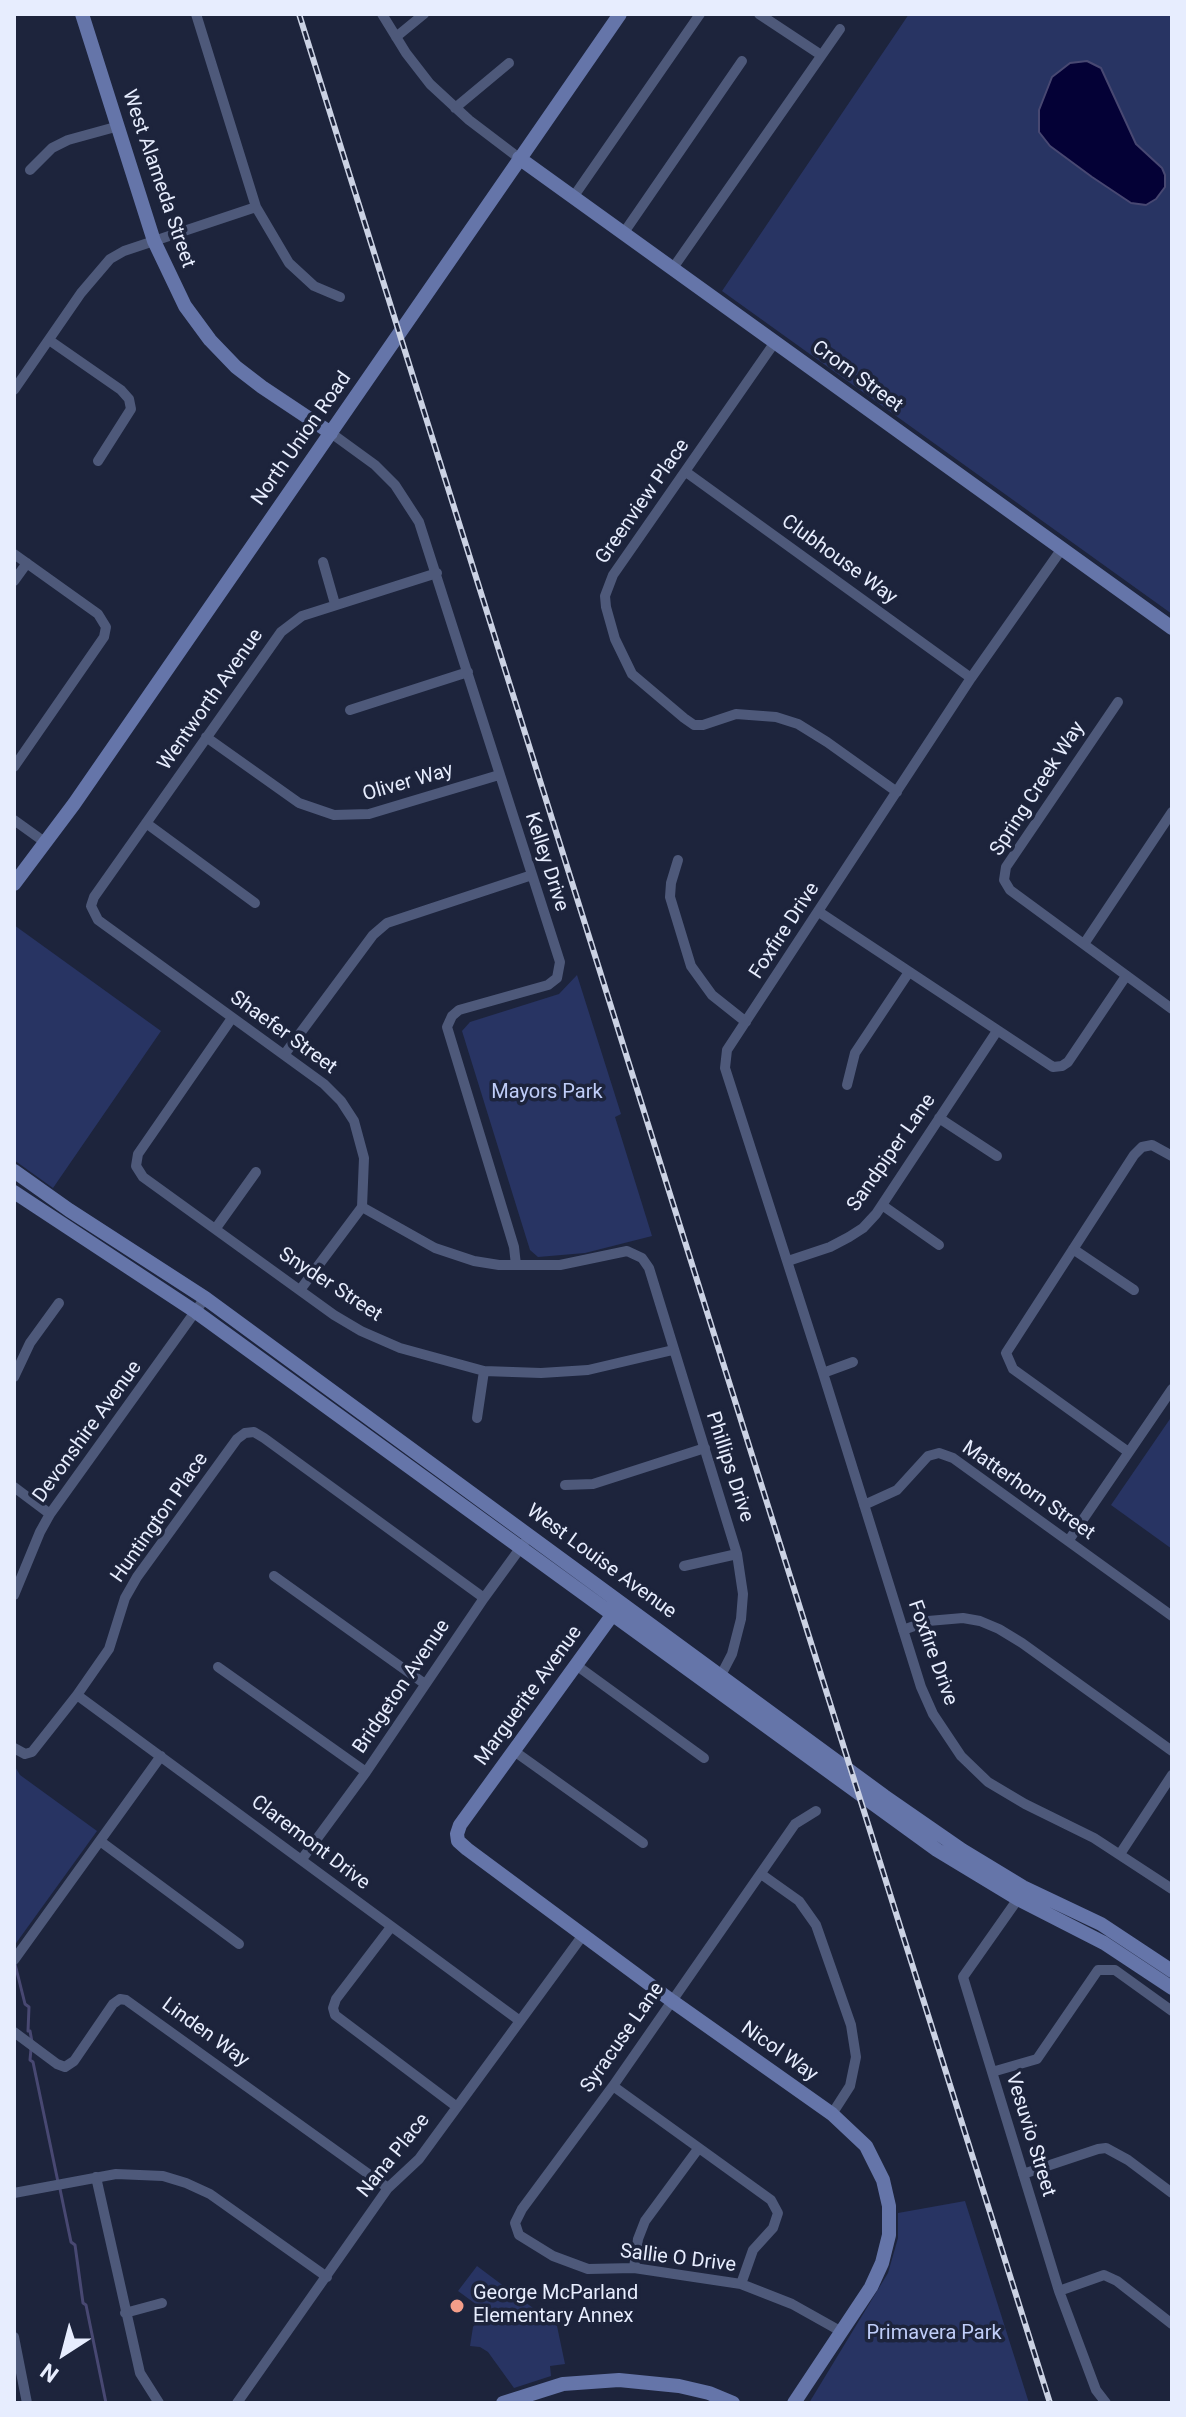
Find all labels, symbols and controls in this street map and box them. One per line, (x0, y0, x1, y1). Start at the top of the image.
street label: West Alameda Street (116, 87, 200, 271)
street label: Crom Street (807, 336, 907, 418)
street label: North Union Road (247, 368, 357, 510)
street label: Greenview Place (591, 435, 695, 569)
street label: Clubhouse Way (776, 510, 902, 610)
street label: Wentworth Avenue (153, 625, 269, 775)
street label: Spring Creek Way (986, 717, 1090, 861)
street label: Oliver Way (360, 759, 456, 807)
street label: Kelley Drive (519, 810, 573, 914)
street label: Foxfire Drive (745, 878, 825, 984)
street label: Shaefer Street (225, 986, 341, 1080)
park label: Mayors Park (491, 1081, 603, 1105)
street label: Sandpiper Lane (843, 1090, 941, 1216)
street label: Snyder Street (274, 1243, 386, 1327)
street label: Devonshire Avenue (29, 1356, 147, 1508)
street label: Phillips Drive (700, 1409, 758, 1525)
street label: Matterhorn Street (957, 1436, 1099, 1546)
street label: Huntington Place (106, 1448, 214, 1588)
street label: West Louise Avenue (521, 1500, 681, 1624)
street label: Foxfire Drive (902, 1597, 962, 1709)
street label: Bridgeton Avenue (348, 1615, 456, 1759)
street label: Marguerite Avenue (470, 1621, 588, 1771)
street label: Claremont Drive (246, 1791, 374, 1895)
street label: Syracuse Lane (576, 1978, 670, 2098)
street label: Linden Way (157, 1993, 253, 2073)
street label: Nicol Way (736, 2017, 822, 2087)
street label: Vesuvio Street (1000, 2070, 1060, 2200)
street label: Nana Place (353, 2109, 435, 2203)
street label: Sallie O Drive (619, 2240, 737, 2278)
place label: George McParland Elementary Annex (473, 2282, 638, 2329)
marker: George McParland Elementary Annex (448, 2297, 466, 2315)
north arrow (24, 2313, 104, 2393)
park label: Primavera Park (866, 2322, 1002, 2346)
text: N (36, 2358, 63, 2387)

